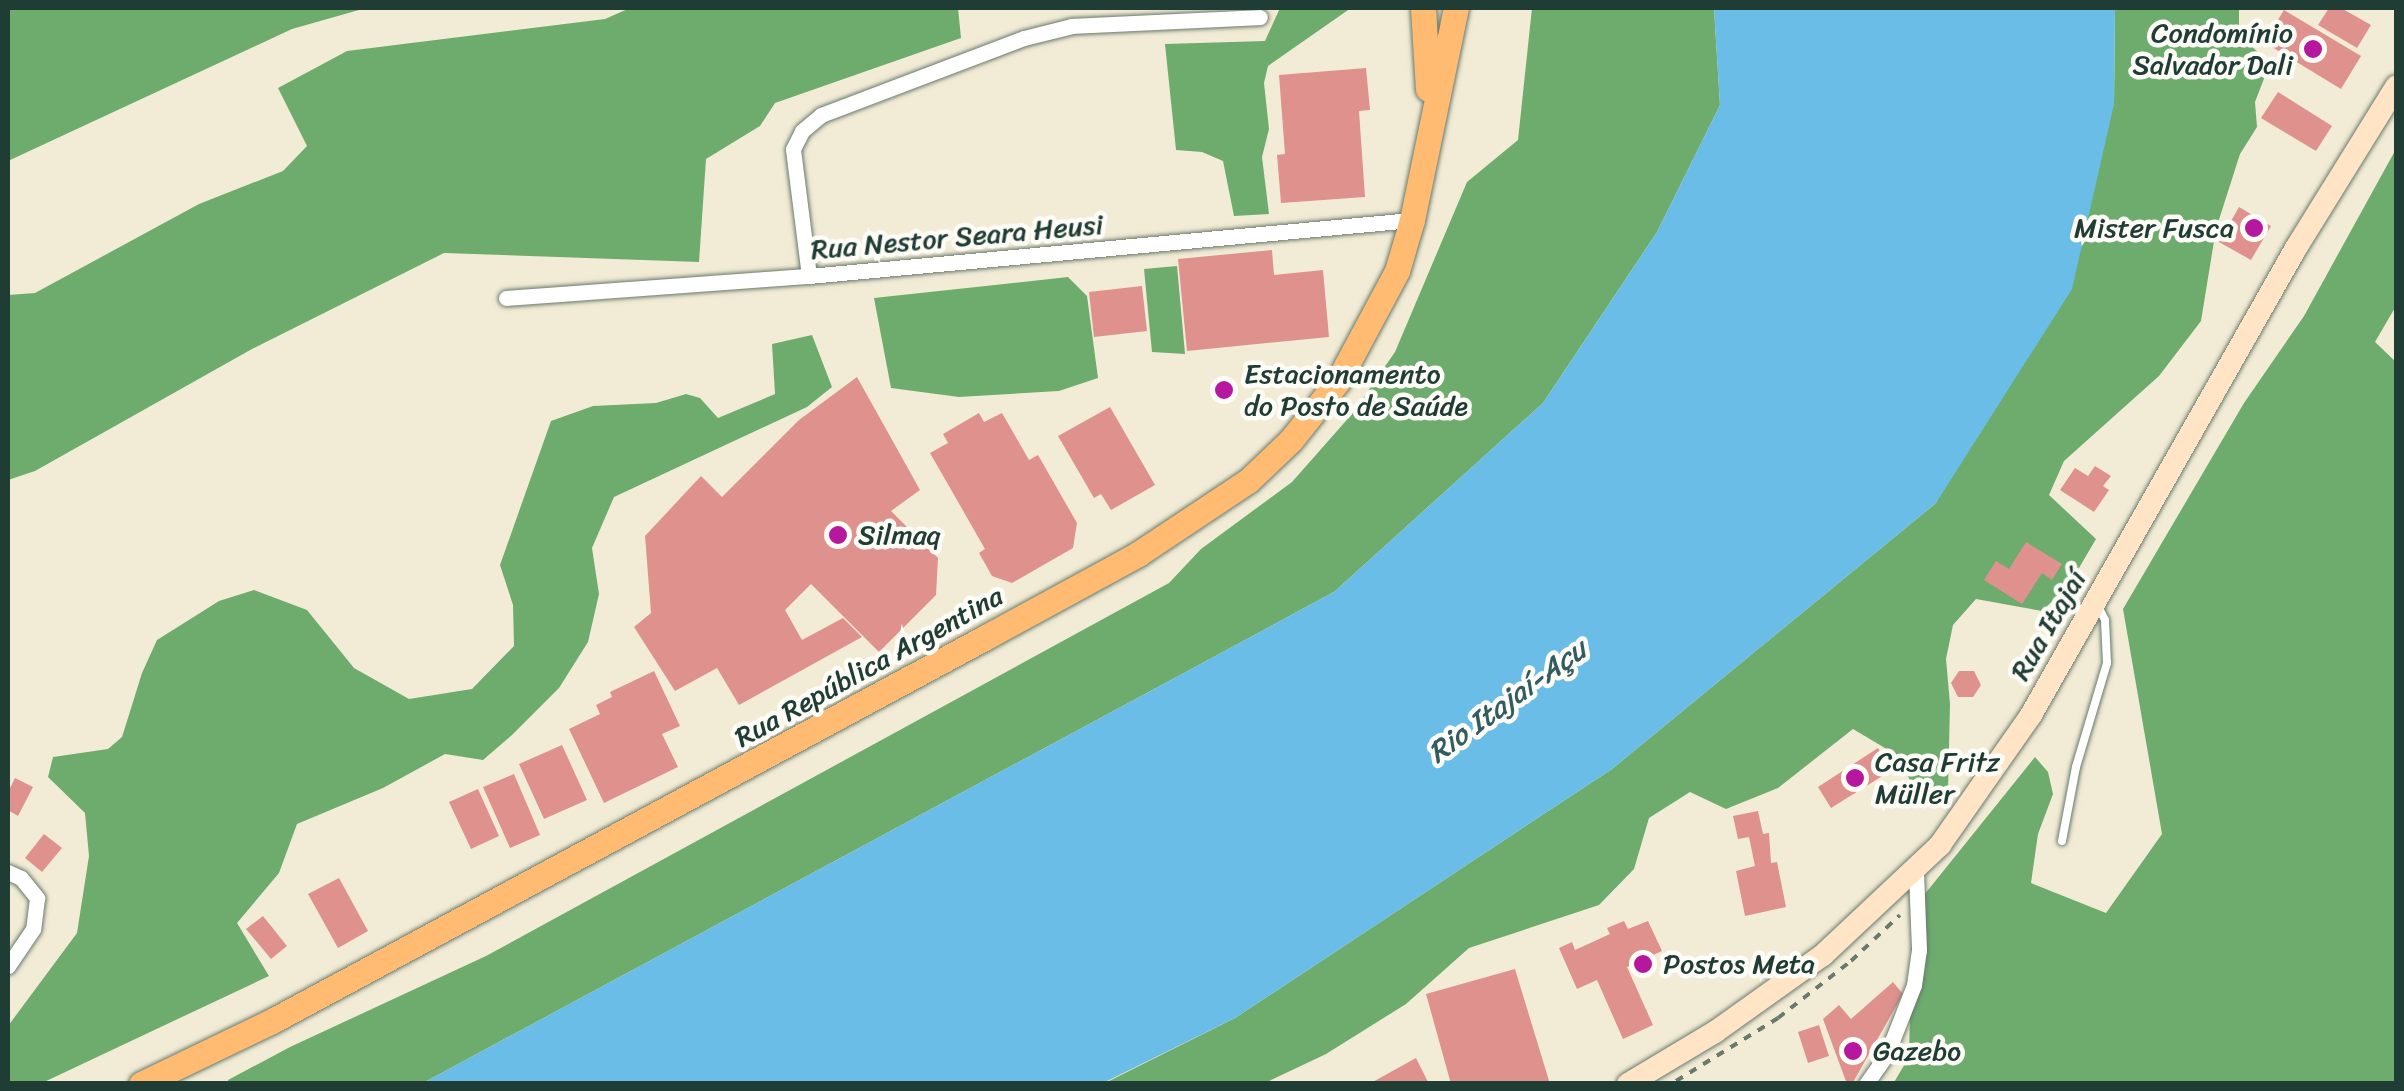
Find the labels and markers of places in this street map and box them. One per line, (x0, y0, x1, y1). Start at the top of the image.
place label: Condomínio Salvador Dali (2132, 16, 2293, 82)
marker: Condomínio Salvador Dali (2302, 38, 2324, 60)
place label: Mister Fusca (2074, 211, 2234, 245)
marker: Mister Fusca (2243, 217, 2265, 239)
place label: Estacionamento do Posto de Saúde (1244, 357, 1470, 423)
marker: Estacionamento do Posto de Saúde (1213, 379, 1235, 401)
place label: Silmaq (858, 518, 940, 552)
marker: Silmaq (827, 524, 849, 546)
place label: Casa Fritz Müller (1875, 745, 2001, 811)
marker: Casa Fritz Müller (1844, 767, 1866, 789)
place label: Postos Meta (1663, 947, 1816, 981)
marker: Postos Meta (1632, 953, 1654, 975)
place label: Gazebo (1873, 1034, 1961, 1068)
marker: Gazebo (1842, 1040, 1864, 1062)

